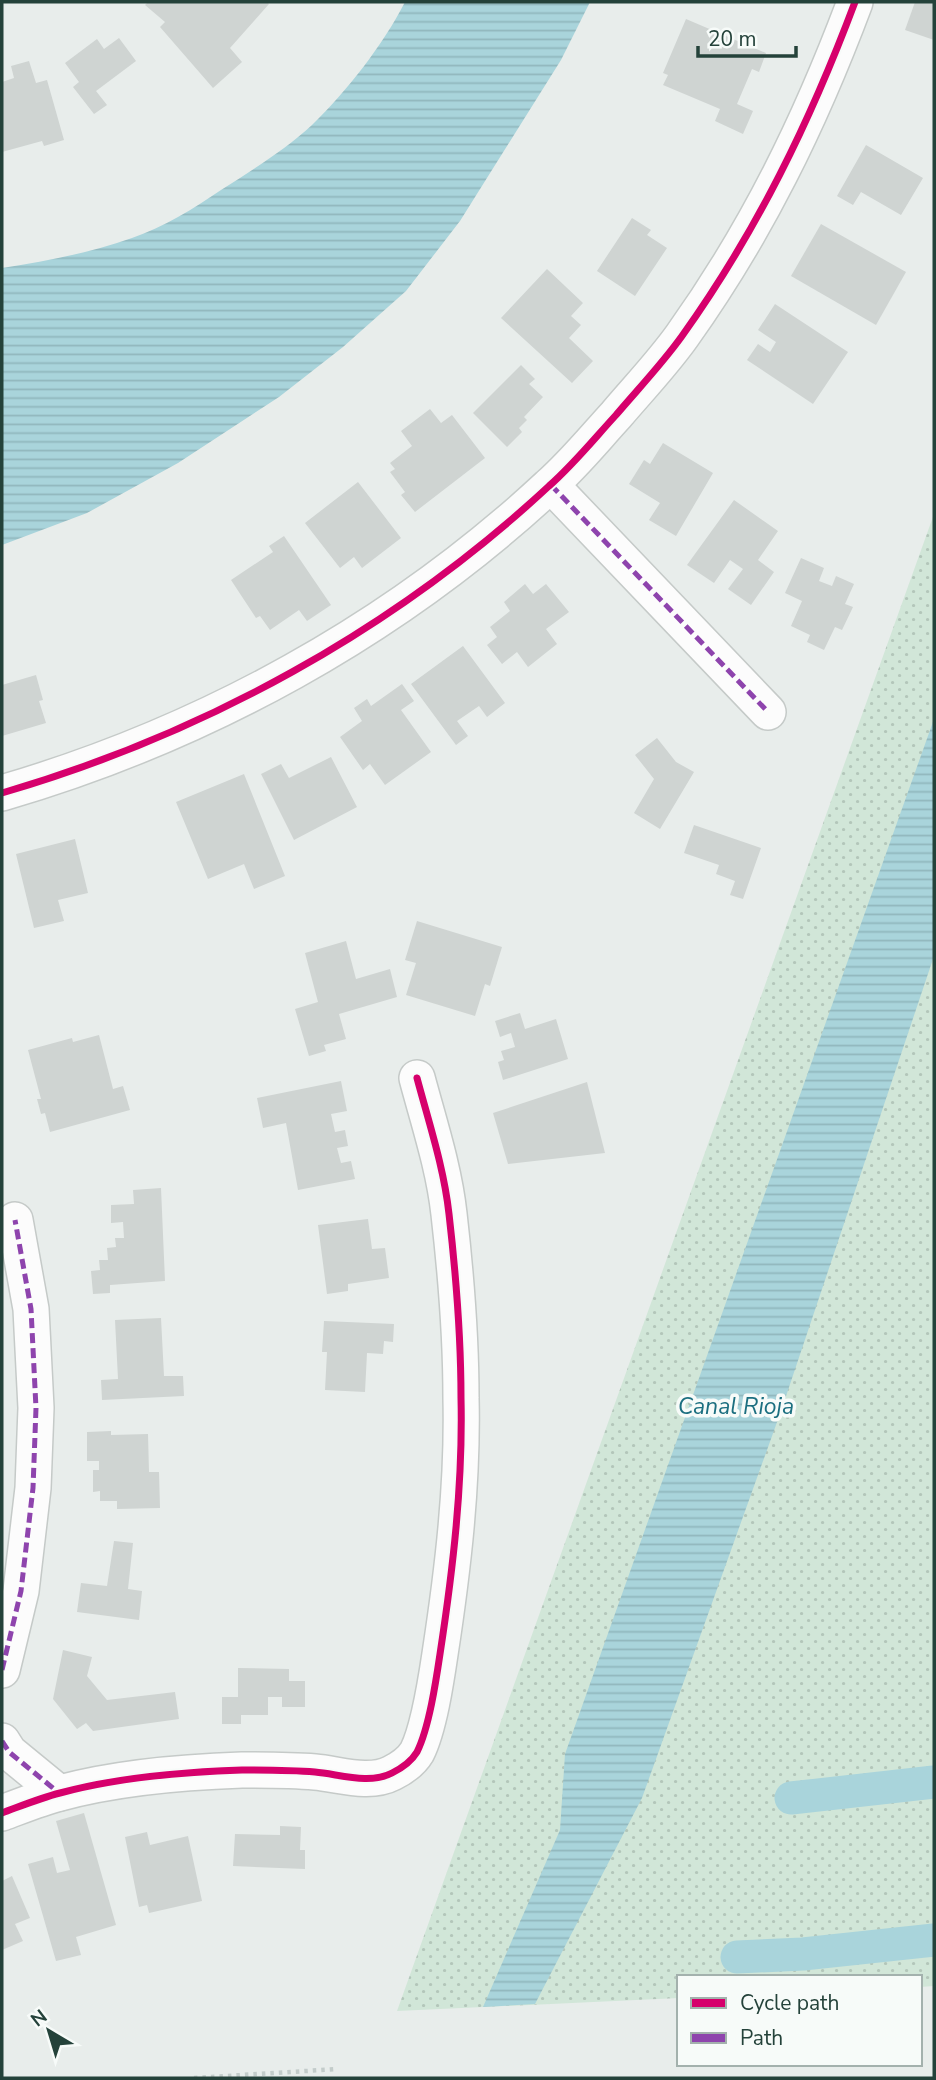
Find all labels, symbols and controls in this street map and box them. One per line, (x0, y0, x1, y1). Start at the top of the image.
scale bar (698, 14, 796, 58)
text: 20 m (708, 25, 757, 53)
water label: Canal Rioja (678, 1391, 794, 1422)
legend (677, 1975, 922, 2066)
text: Cycle path (740, 1989, 839, 2017)
north arrow (14, 1996, 84, 2066)
text: N (26, 2004, 53, 2033)
text: Path (740, 2024, 783, 2052)

